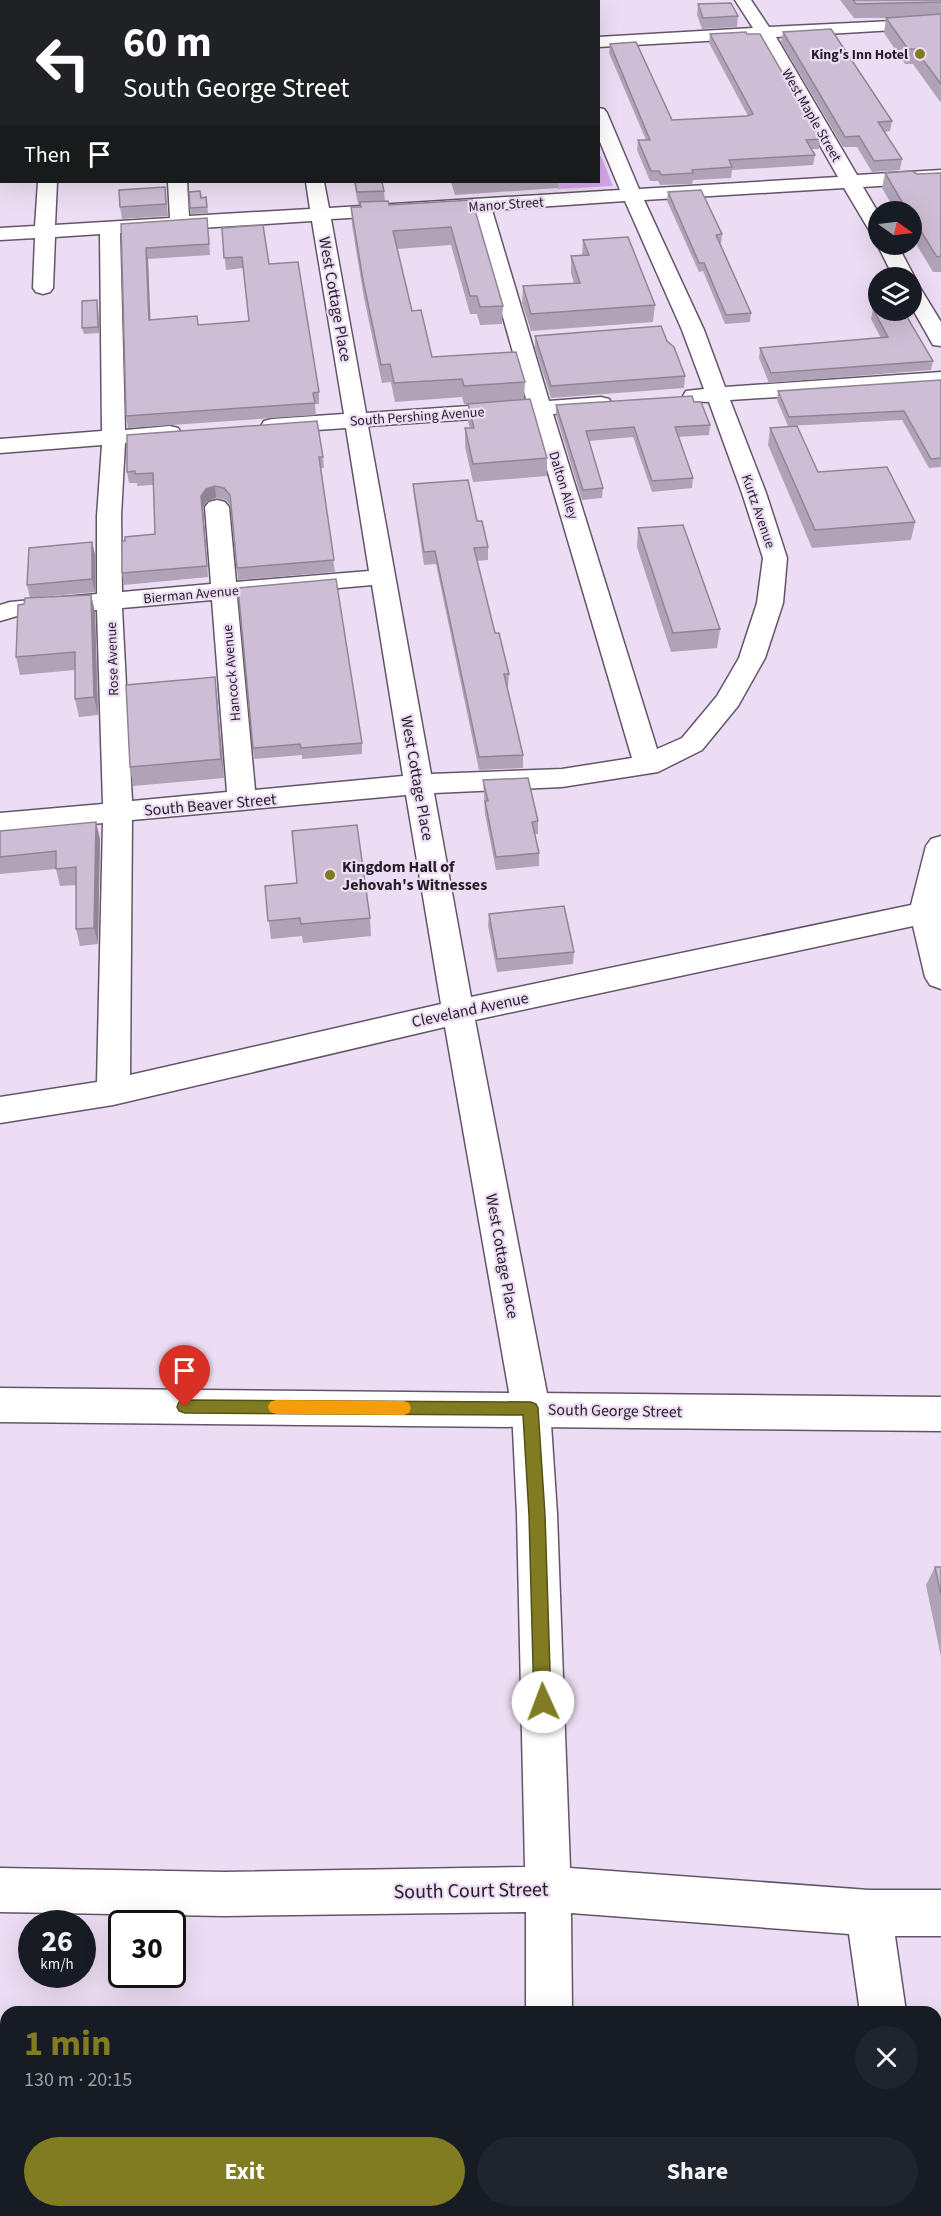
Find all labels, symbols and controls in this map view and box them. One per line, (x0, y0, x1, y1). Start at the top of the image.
text: 60 m (123, 13, 212, 73)
icon: left (24, 24, 102, 102)
place label: King's Inn Hotel (811, 45, 908, 65)
marker: King's Inn Hotel (913, 47, 927, 61)
street label: West Maple Street (776, 65, 846, 166)
text: South George Street (123, 69, 349, 108)
icon: arrive (83, 138, 116, 171)
text: Then (24, 139, 71, 171)
street label: Manor Street (468, 192, 545, 218)
north arrow (868, 201, 922, 255)
map controls (868, 201, 922, 321)
street label: West Cottage Place (313, 235, 357, 363)
button: layers (868, 267, 922, 321)
street label: South Pershing Avenue (349, 402, 485, 432)
street label: Dalton Alley (543, 449, 583, 522)
street label: Kurtz Avenue (736, 472, 780, 551)
street label: Bierman Avenue (143, 581, 240, 609)
street label: Rose Avenue (102, 622, 124, 696)
street label: Hancock Avenue (218, 624, 246, 722)
street label: West Cottage Place (395, 714, 439, 842)
street label: South Beaver Street (143, 788, 278, 822)
place label: Kingdom Hall of Jehovah's Witnesses (342, 856, 487, 896)
marker: Kingdom Hall of Jehovah's Witnesses (323, 868, 337, 882)
street label: Cleveland Avenue (410, 987, 531, 1033)
street label: West Cottage Place (480, 1192, 524, 1320)
pin (159, 1345, 210, 1407)
icon: arrive (168, 1354, 201, 1387)
street label: South George Street (548, 1399, 683, 1423)
position arrow (511, 1670, 575, 1734)
street label: South Court Street (393, 1876, 549, 1906)
speed limit sign: 30 (108, 1910, 186, 1988)
text: 26 (41, 1920, 73, 1963)
text: km/h (40, 1954, 74, 1975)
text: 1 min (24, 2018, 112, 2069)
button: close (855, 2026, 918, 2089)
text: 130 m · 20:15 (24, 2066, 132, 2094)
button: Exit (24, 2137, 465, 2206)
button: Share (477, 2137, 918, 2206)

